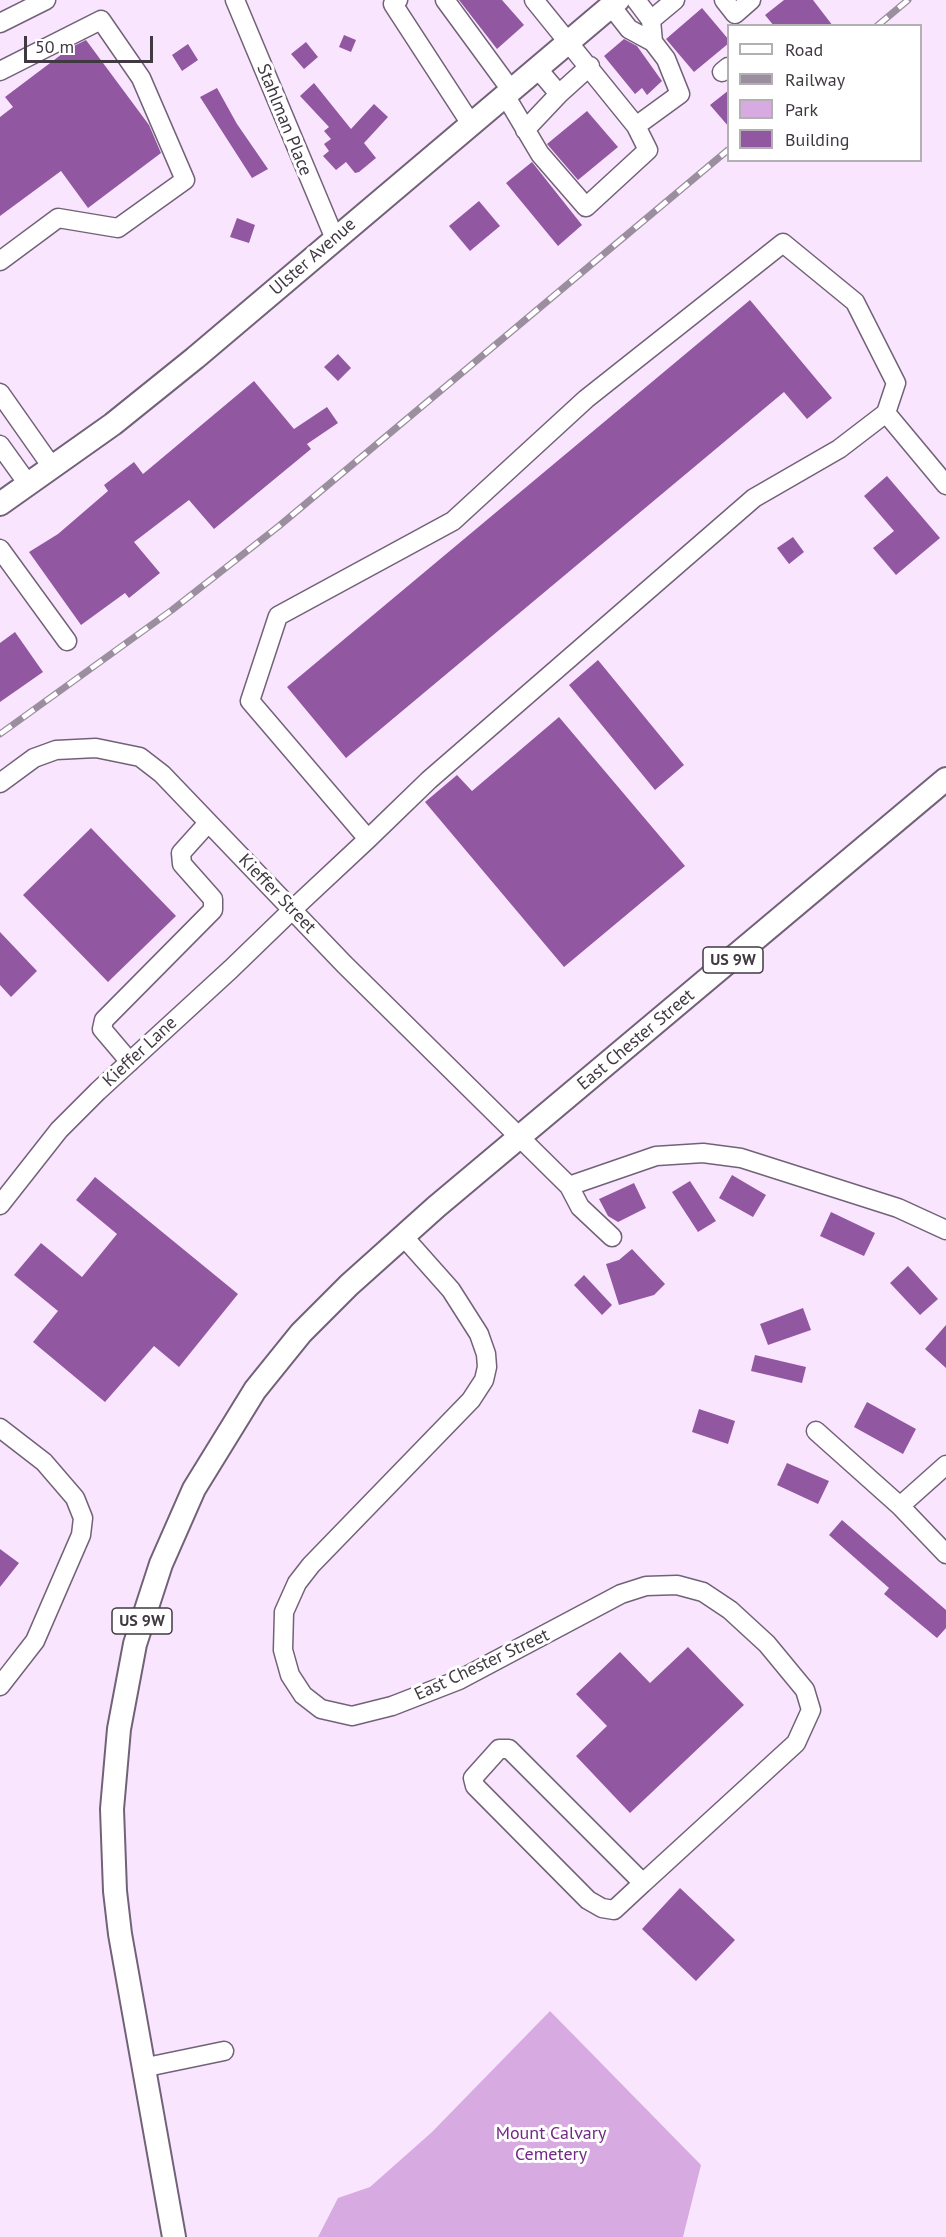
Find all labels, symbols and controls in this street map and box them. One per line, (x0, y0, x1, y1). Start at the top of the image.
scale bar (27, 24, 156, 62)
legend (727, 24, 922, 162)
text: 50 m (35, 35, 74, 58)
text: Road (785, 38, 823, 61)
street label: Stahlman Place (252, 61, 316, 179)
text: Railway (785, 68, 845, 91)
text: Park (785, 98, 818, 121)
text: Building (785, 128, 849, 151)
street label: Ulster Avenue (266, 214, 360, 300)
street label: Kieffer Street (234, 850, 320, 938)
road number: US 9W (703, 947, 763, 973)
street label: East Chester Street (573, 985, 699, 1095)
street label: Kieffer Lane (99, 1012, 181, 1092)
road number: US 9W (112, 1608, 172, 1634)
street label: East Chester Street (411, 1624, 553, 1706)
park label: Mount Calvary Cemetery (496, 2123, 606, 2166)

